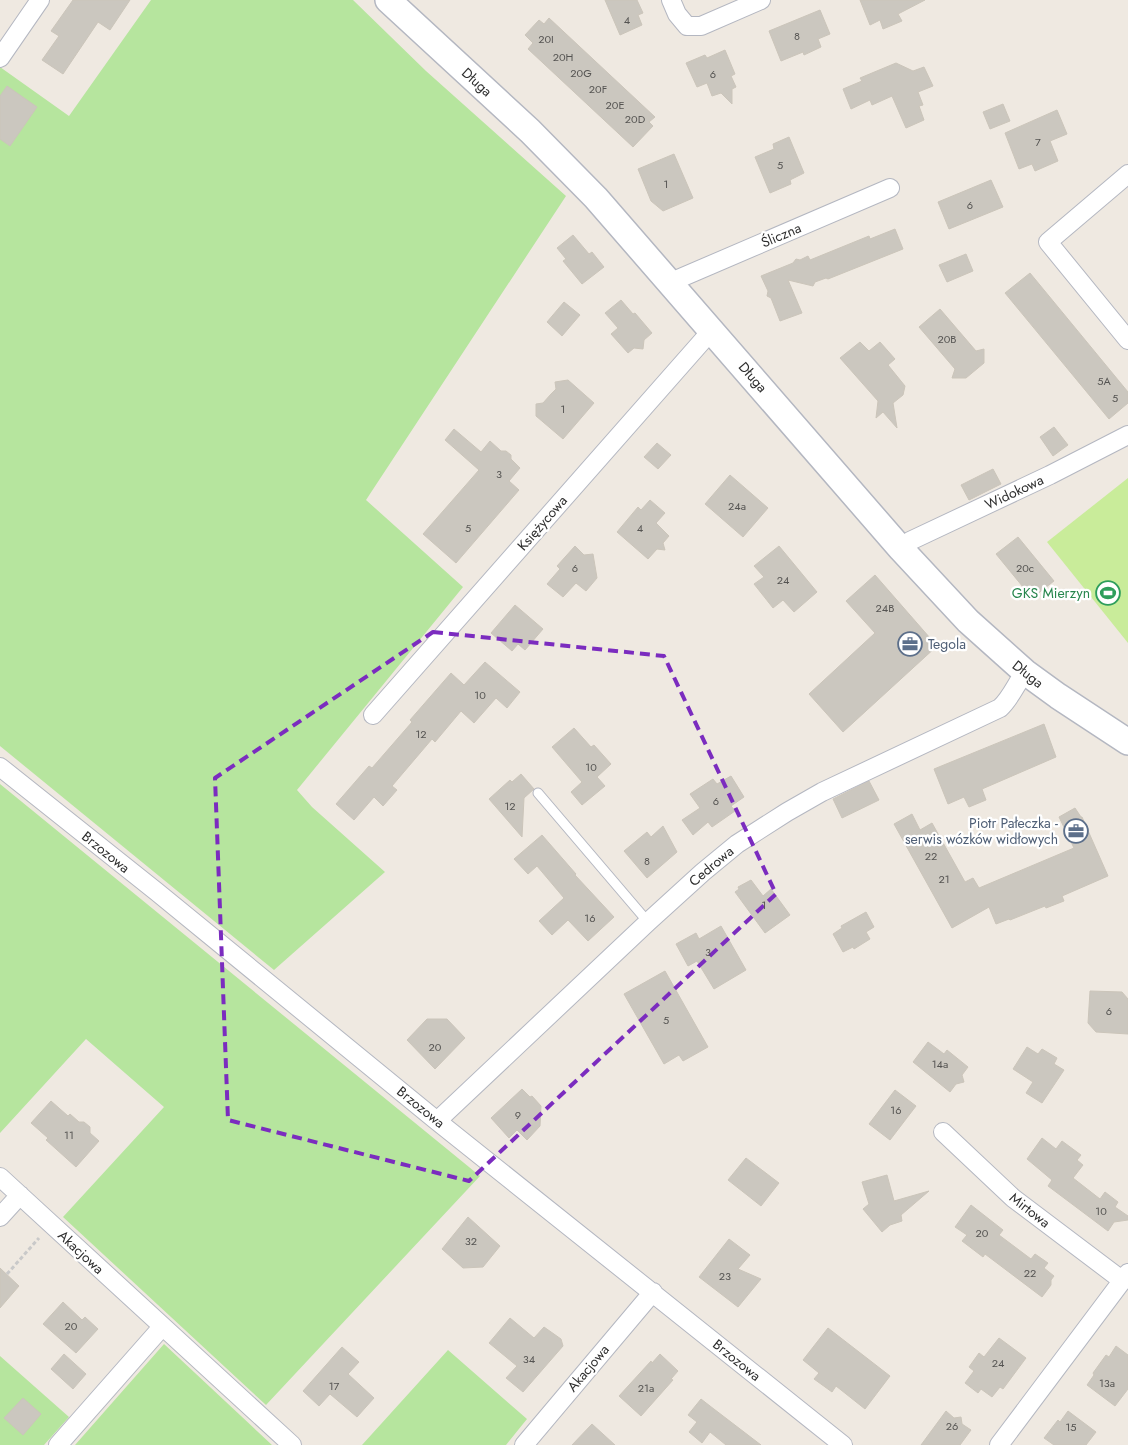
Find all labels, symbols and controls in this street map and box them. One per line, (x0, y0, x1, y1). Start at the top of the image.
house number: 4 (624, 12, 631, 28)
house number: 8 (794, 28, 800, 44)
house number: 20I (538, 31, 554, 47)
house number: 20H (553, 49, 573, 65)
street label: Długa (457, 63, 497, 101)
house number: 20G (570, 65, 592, 81)
house number: 6 (710, 66, 716, 82)
house number: 20F (589, 81, 607, 97)
house number: 20E (606, 97, 624, 113)
house number: 20D (625, 111, 646, 127)
house number: 7 (1035, 134, 1041, 150)
house number: 5 (777, 157, 783, 173)
house number: 1 (664, 176, 668, 192)
house number: 6 (967, 197, 973, 213)
street label: Śliczna (758, 218, 804, 252)
house number: 20B (938, 331, 957, 347)
street label: Długa (734, 357, 772, 397)
house number: 5A (1097, 373, 1111, 389)
house number: 5 (1112, 390, 1118, 406)
house number: 1 (561, 401, 565, 417)
house number: 3 (496, 466, 502, 482)
street label: Widokowa (981, 470, 1047, 514)
street label: Księżycowa (512, 491, 572, 555)
house number: 24a (728, 498, 746, 514)
house number: 5 (465, 520, 471, 536)
house number: 4 (637, 520, 644, 536)
house number: 6 (572, 560, 578, 576)
house number: 20c (1016, 560, 1034, 576)
house number: 24 (777, 572, 790, 588)
sports icon: GKS Mierzyn (1095, 580, 1121, 606)
place label: GKS Mierzyn (1012, 583, 1090, 603)
house number: 24B (876, 600, 894, 616)
office icon: Tegola (897, 631, 923, 657)
place label: Tegola (928, 634, 966, 654)
street label: Długa (1008, 655, 1048, 693)
house number: 10 (474, 687, 486, 703)
house number: 12 (415, 726, 427, 742)
house number: 10 (585, 759, 597, 775)
house number: 6 (713, 793, 719, 809)
house number: 12 (504, 798, 516, 814)
place label: Piotr Pałeczka - serwis wózków widłowych (905, 813, 1058, 849)
office icon: Piotr Pałeczka - serwis wózków widłowych (1063, 818, 1089, 844)
street label: Brzozowa (78, 826, 134, 878)
street label: Cedrowa (684, 841, 738, 891)
house number: 22 (925, 848, 937, 864)
house number: 8 (644, 853, 650, 869)
house number: 21 (938, 871, 950, 887)
house number: 1 (762, 897, 766, 913)
house number: 16 (584, 910, 596, 926)
house number: 3 (705, 944, 711, 960)
house number: 6 (1106, 1003, 1112, 1019)
house number: 5 (663, 1012, 669, 1028)
house number: 20 (429, 1039, 442, 1055)
house number: 14a (932, 1056, 948, 1072)
street label: Brzozowa (393, 1081, 449, 1133)
house number: 16 (890, 1102, 902, 1118)
house number: 9 (515, 1107, 521, 1123)
house number: 11 (64, 1127, 74, 1143)
street label: Mirtowa (1005, 1188, 1055, 1232)
house number: 10 (1095, 1203, 1107, 1219)
house number: 20 (976, 1225, 989, 1241)
street label: Akacjowa (54, 1226, 108, 1278)
house number: 32 (465, 1233, 477, 1249)
house number: 22 (1024, 1265, 1036, 1281)
house number: 23 (719, 1268, 731, 1284)
house number: 20 (65, 1318, 78, 1334)
street label: Brzozowa (709, 1334, 765, 1386)
street label: Akacjowa (562, 1340, 614, 1396)
house number: 34 (523, 1351, 536, 1367)
house number: 24 (992, 1355, 1005, 1371)
house number: 13a (1099, 1375, 1115, 1391)
house number: 17 (329, 1378, 340, 1394)
house number: 21a (638, 1380, 654, 1396)
house number: 26 (946, 1418, 958, 1434)
house number: 15 (1065, 1419, 1077, 1435)

